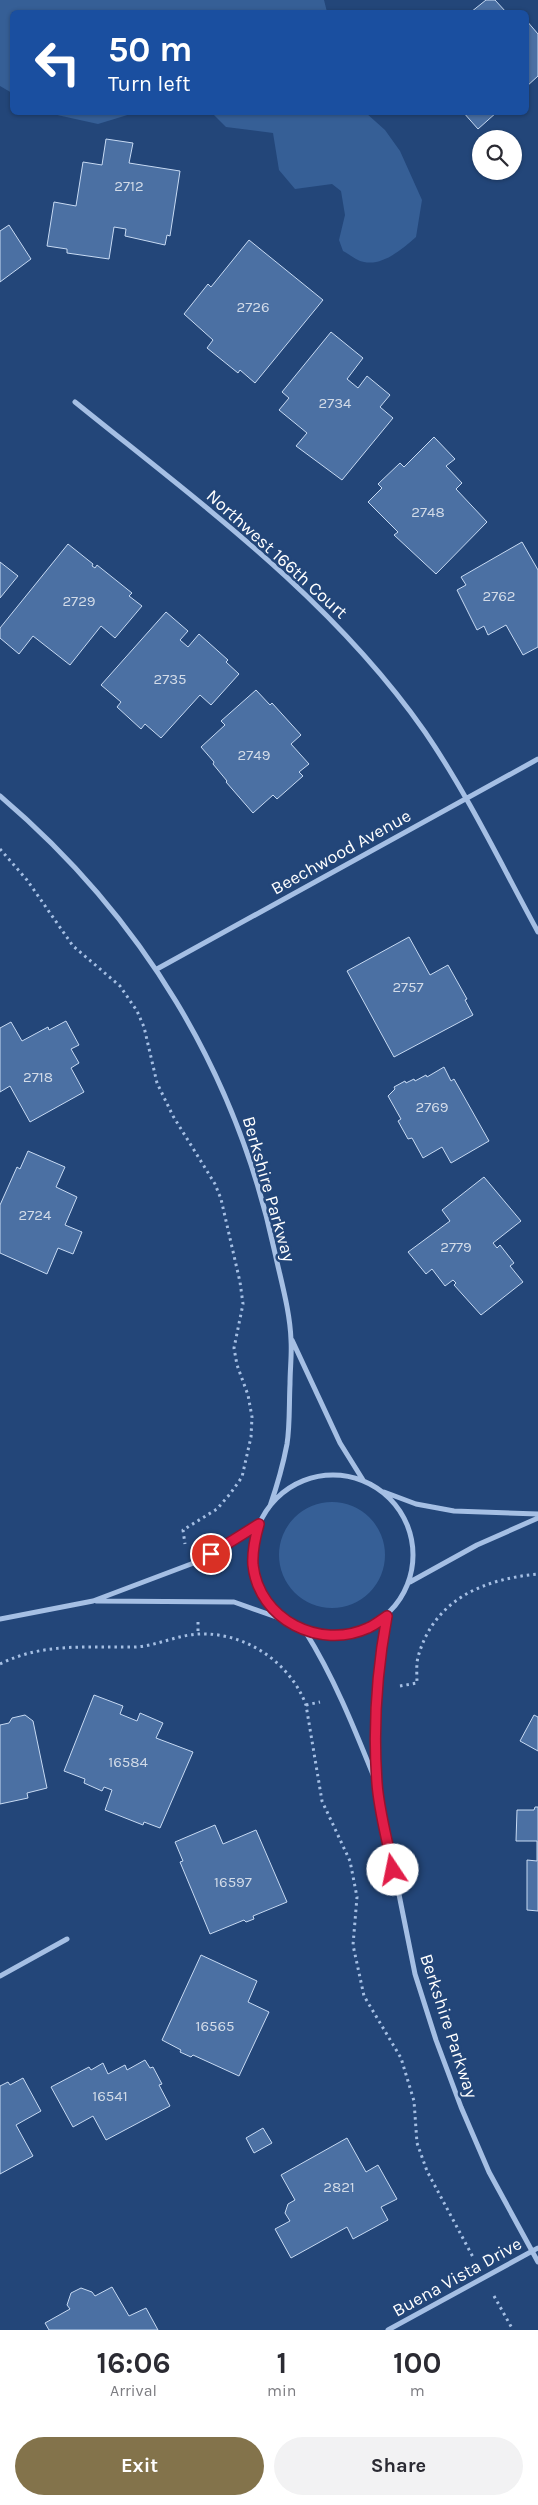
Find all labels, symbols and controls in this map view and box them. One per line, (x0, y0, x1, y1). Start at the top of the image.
text: 50 m (108, 29, 193, 70)
icon: left (25, 30, 90, 95)
text: Turn left (108, 71, 191, 97)
map controls (472, 130, 522, 180)
button: search (472, 130, 522, 180)
house number: 2712 (114, 177, 144, 195)
house number: 2726 (236, 298, 270, 316)
house number: 2734 (319, 394, 352, 412)
street label: Northwest 166th Court (202, 485, 352, 623)
house number: 2748 (411, 503, 445, 521)
house number: 2762 (482, 587, 516, 605)
house number: 2729 (62, 592, 96, 610)
house number: 2735 (153, 670, 187, 688)
house number: 2749 (238, 746, 270, 764)
street label: Beechwood Avenue (267, 804, 415, 900)
house number: 2757 (392, 978, 424, 996)
house number: 2718 (23, 1068, 53, 1086)
house number: 2769 (415, 1098, 449, 1116)
street label: Berkshire Parkway (238, 1114, 301, 1265)
house number: 2724 (19, 1206, 52, 1224)
house number: 2779 (440, 1238, 472, 1256)
pin (190, 1533, 232, 1575)
icon: arrive (197, 1540, 225, 1568)
house number: 16584 (108, 1753, 148, 1771)
position arrow (366, 1843, 418, 1895)
house number: 16597 (214, 1873, 252, 1891)
street label: Berkshire Parkway (415, 1951, 483, 2102)
house number: 16565 (195, 2017, 235, 2035)
house number: 16541 (92, 2087, 128, 2105)
house number: 2821 (323, 2178, 355, 2196)
street label: Buena Vista Drive (389, 2232, 525, 2322)
text: 16:06 (96, 2345, 171, 2381)
text: 1 (276, 2345, 287, 2381)
text: 100 (393, 2345, 442, 2381)
text: Arrival (110, 2381, 157, 2400)
text: min (267, 2381, 296, 2400)
text: m (410, 2381, 425, 2400)
button: Exit (15, 2437, 264, 2495)
button: Share (274, 2437, 523, 2495)

